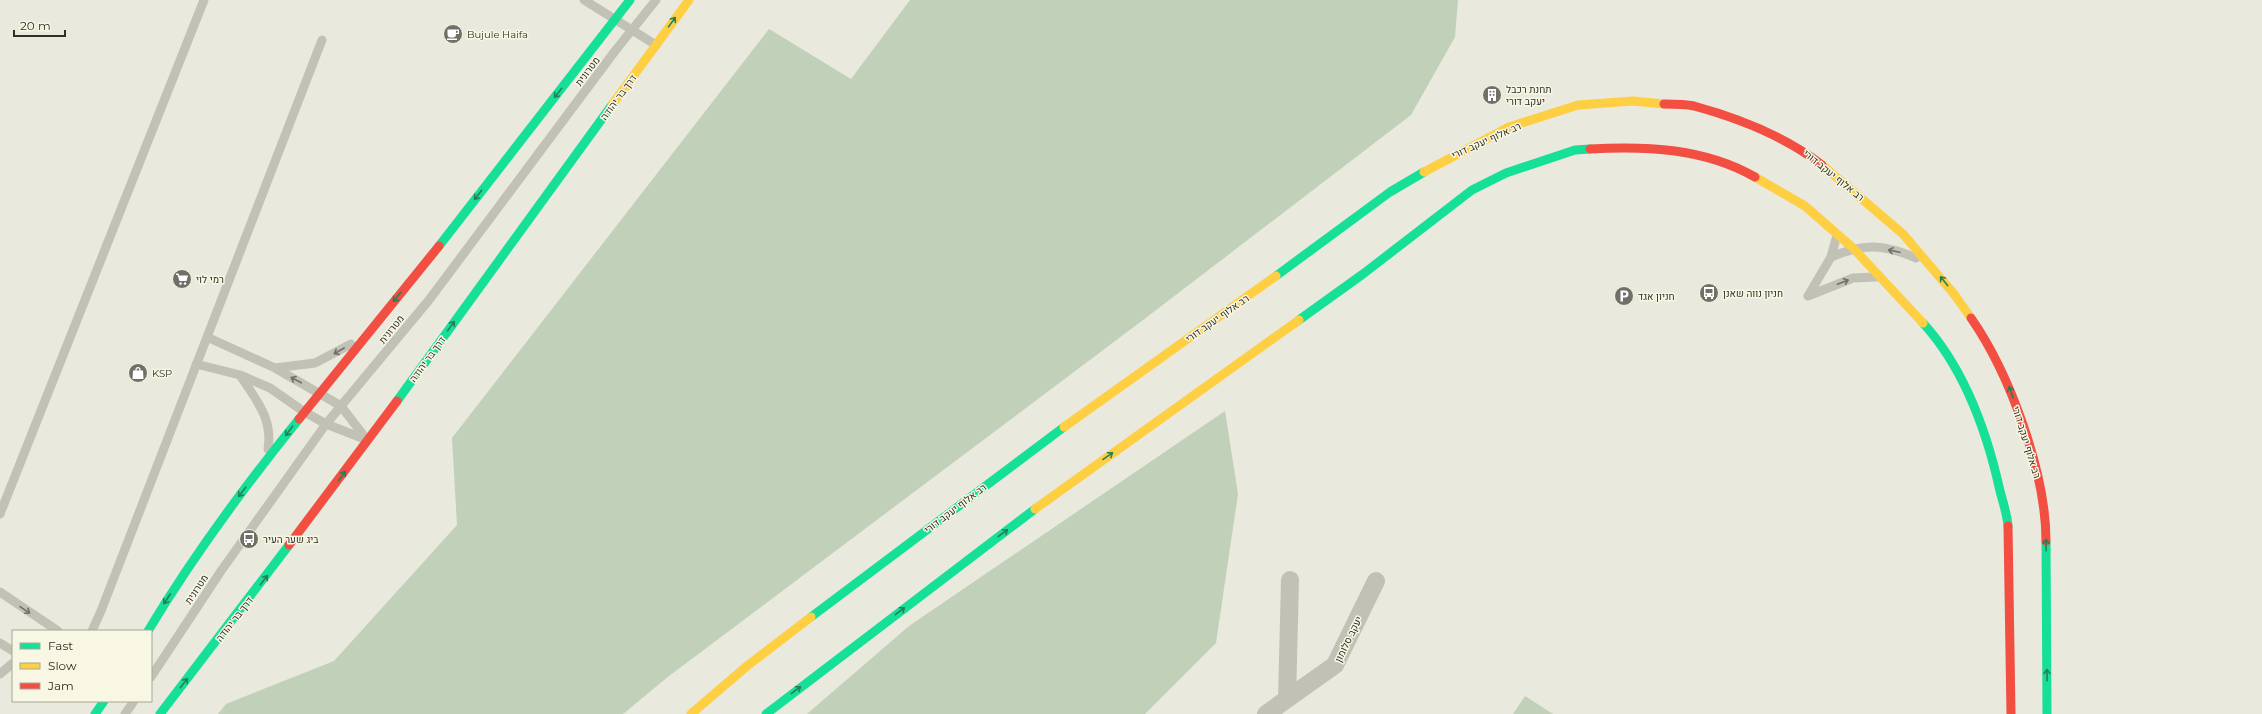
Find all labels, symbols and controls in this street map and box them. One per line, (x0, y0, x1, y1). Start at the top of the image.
scale bar (14, 12, 65, 38)
one-way arrow (668, 17, 677, 28)
text: 20 m (20, 18, 51, 33)
cafe icon: Bujule Haifa (442, 23, 464, 45)
place label: Bujule Haifa (467, 28, 528, 41)
street label: מטרונית (572, 54, 603, 88)
street label: דרך בר יהודה (597, 72, 639, 123)
place label: תחנת רכבל יעקב דורי (1506, 83, 1552, 108)
building icon: תחנת רכבל יעקב דורי (1481, 84, 1503, 106)
one-way arrow (554, 88, 562, 99)
street label: רב אלוף יעקב דורי (1449, 119, 1523, 162)
street label: רב אלוף יעקב דורי (1801, 147, 1867, 204)
one-way arrow (473, 190, 482, 201)
one-way arrow (1888, 247, 1901, 255)
supermarket icon: רמי לוי (171, 268, 193, 290)
place label: רמי לוי (196, 273, 224, 286)
one-way arrow (1939, 276, 1948, 287)
one-way arrow (1836, 278, 1848, 286)
bus stop icon: חניון נווה שאנן (1698, 282, 1720, 304)
parking icon: חניון אגד (1613, 285, 1635, 307)
place label: חניון נווה שאנן (1723, 287, 1783, 300)
place label: חניון אגד (1638, 290, 1675, 303)
one-way arrow (393, 292, 402, 303)
street label: רב אלוף יעקב דורי (1183, 292, 1252, 345)
street label: מטרונית (376, 312, 407, 346)
one-way arrow (447, 320, 455, 331)
street label: דרך בר יהודה (406, 334, 448, 385)
one-way arrow (333, 347, 345, 355)
shop icon: KSP (127, 362, 149, 384)
place label: KSP (152, 367, 172, 380)
one-way arrow (290, 375, 302, 383)
one-way arrow (2007, 386, 2014, 399)
street label: רב אלוף יעקב דורי (2009, 404, 2044, 480)
one-way arrow (284, 425, 293, 436)
one-way arrow (1102, 452, 1113, 460)
one-way arrow (338, 471, 346, 482)
street label: רב אלוף יעקב דורי (922, 481, 989, 536)
one-way arrow (238, 487, 246, 498)
bus stop icon: ביג שער העיר (238, 528, 260, 550)
one-way arrow (998, 528, 1009, 537)
place label: ביג שער העיר (263, 533, 319, 546)
one-way arrow (2042, 539, 2050, 552)
street label: מטרונית (182, 572, 211, 607)
one-way arrow (259, 575, 268, 586)
one-way arrow (163, 593, 171, 604)
street label: דרך בר יהודה (213, 594, 256, 644)
one-way arrow (20, 606, 31, 614)
one-way arrow (894, 607, 905, 615)
street label: יעקב סלומון (1332, 614, 1365, 664)
legend (12, 630, 152, 702)
text: Fast (48, 638, 73, 653)
text: Slow (48, 658, 77, 673)
one-way arrow (2043, 669, 2051, 682)
text: Jam (47, 678, 74, 693)
one-way arrow (180, 678, 189, 689)
one-way arrow (790, 685, 801, 694)

